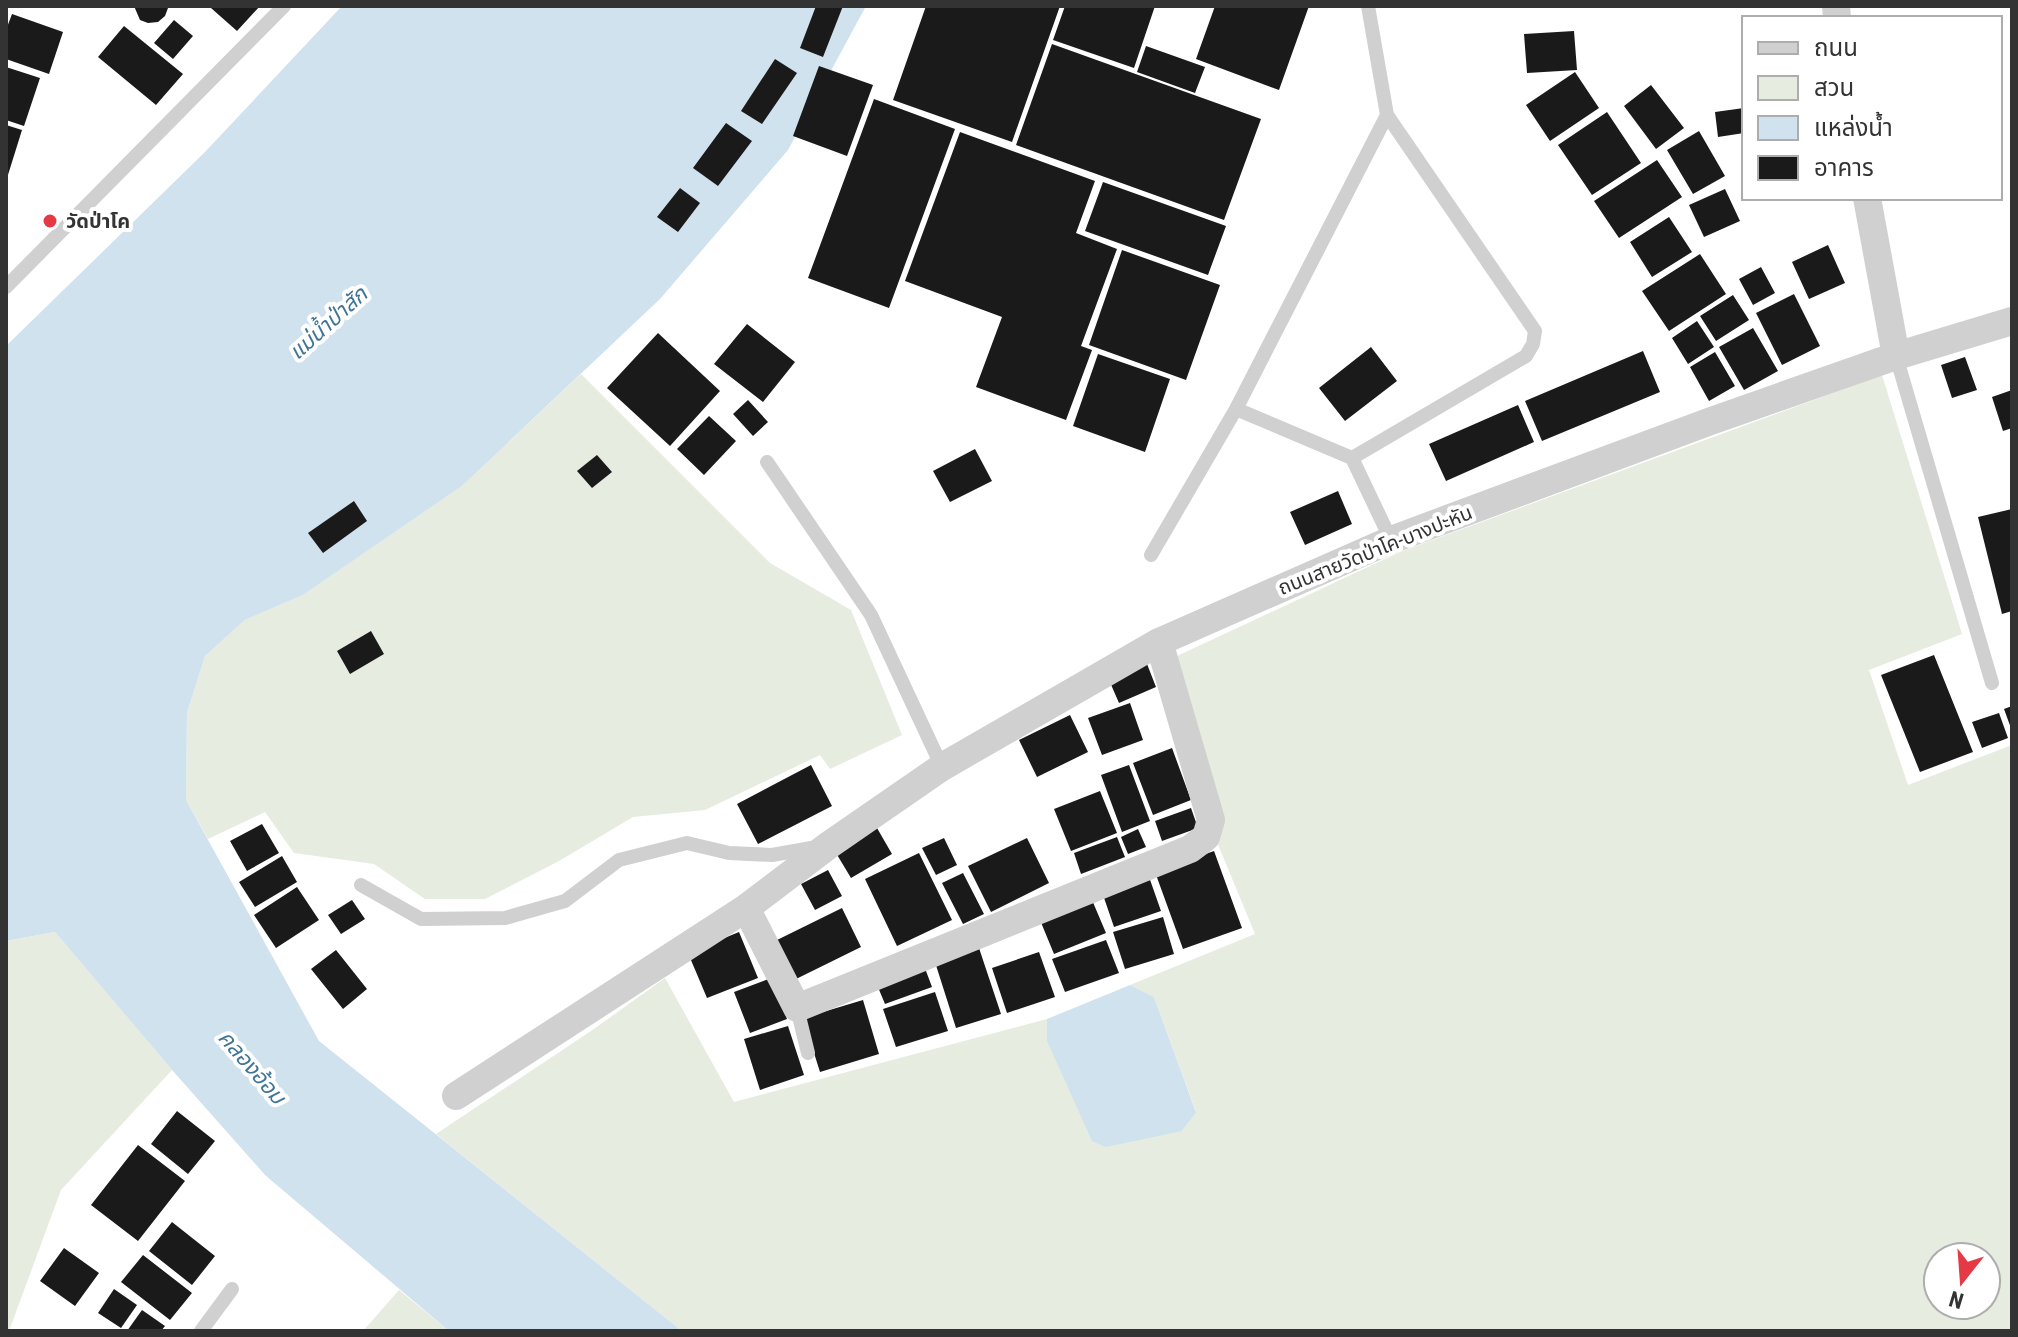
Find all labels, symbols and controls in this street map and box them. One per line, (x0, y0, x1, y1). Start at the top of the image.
legend (1742, 16, 2002, 200)
text: ถนน (1814, 34, 1858, 62)
text: สวน (1814, 74, 1854, 102)
text: แหล่งน้ำ (1814, 111, 1893, 142)
text: อาคาร (1814, 154, 1874, 182)
place label: วัดป่าโค (66, 209, 130, 233)
marker: วัดป่าโค (41, 212, 59, 230)
water label: แม่น้ำป่าสัก (282, 279, 373, 365)
street label: ถนนสายวัดป่าโค-บางปะหัน (1274, 500, 1476, 600)
water label: คลองอ้อม (213, 1025, 292, 1110)
north arrow (1922, 1241, 2002, 1321)
text: N (1946, 1286, 1966, 1314)

